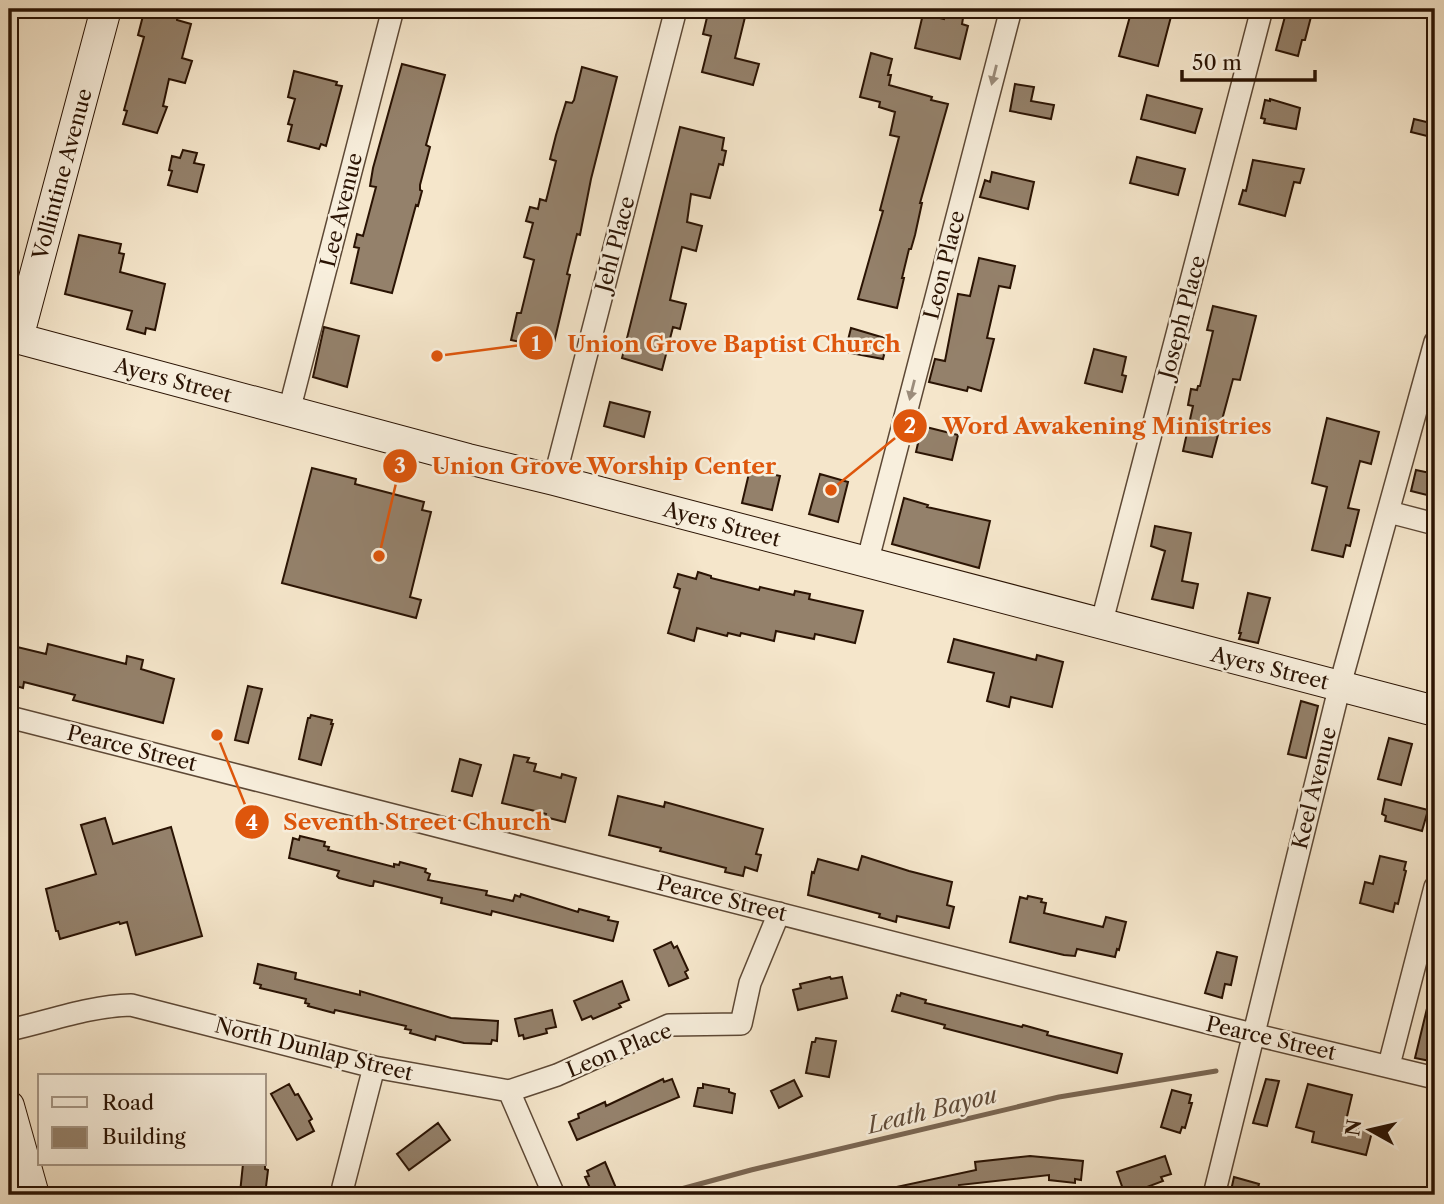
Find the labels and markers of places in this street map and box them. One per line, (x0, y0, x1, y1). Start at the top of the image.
callout: Union Grove Baptist Church (518, 321, 915, 365)
callout: Word Awakening Ministries (893, 404, 1286, 448)
callout: Union Grove Worship Center (383, 444, 791, 488)
callout: Seventh Street Church (234, 800, 565, 844)

